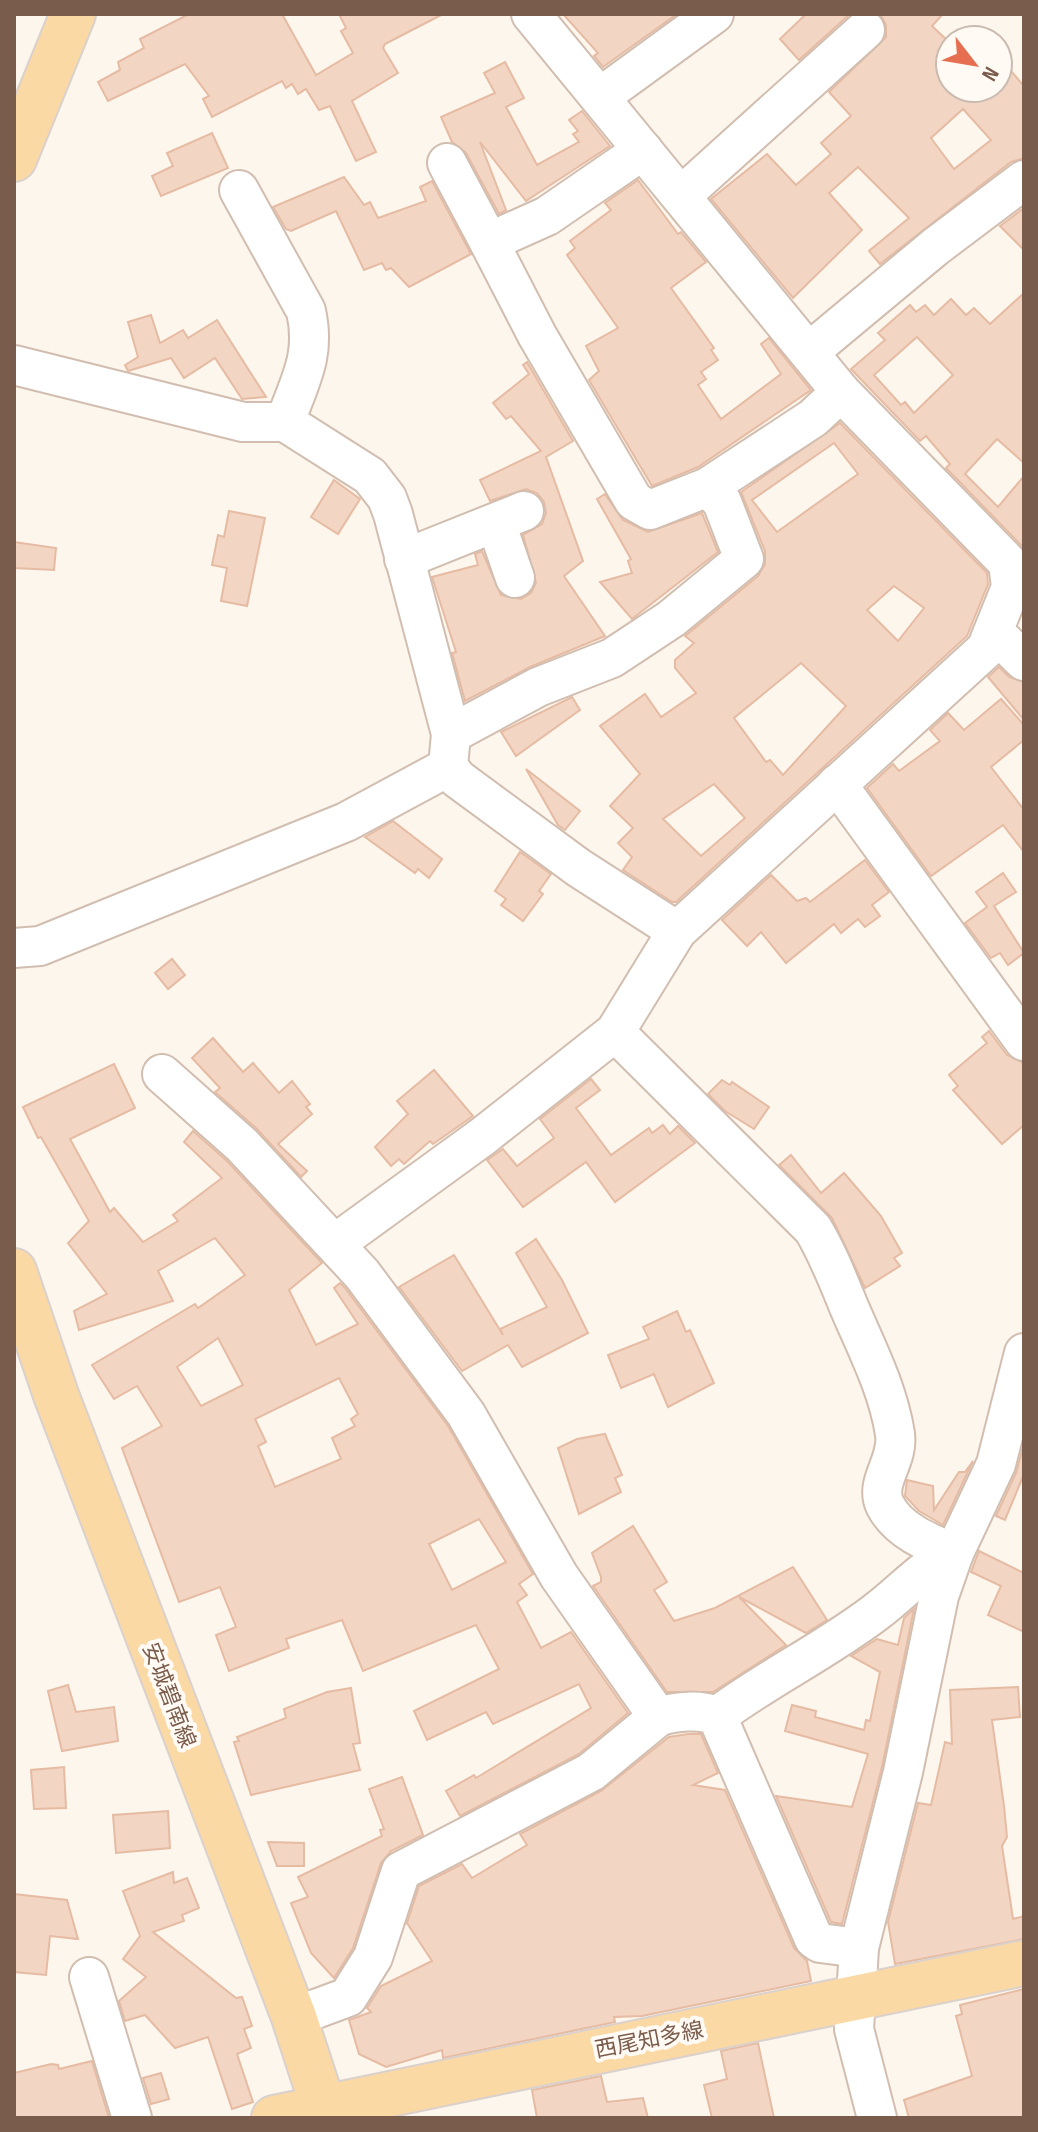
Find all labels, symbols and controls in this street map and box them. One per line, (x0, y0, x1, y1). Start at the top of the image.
north arrow (934, 24, 1014, 104)
text: N (975, 62, 1004, 86)
street label: 安城碧南線 (136, 1639, 201, 1752)
street label: 西尾知多線 (593, 2017, 706, 2064)

